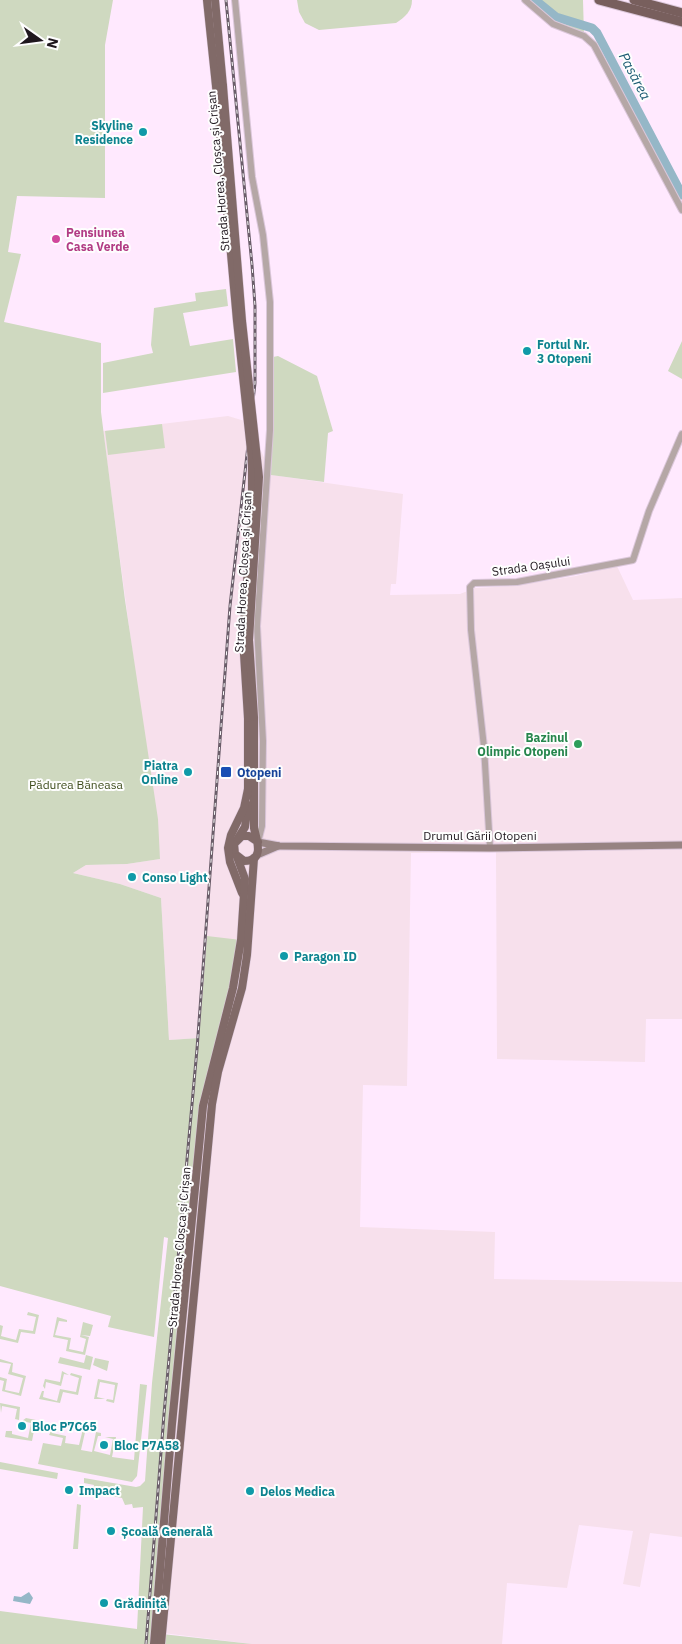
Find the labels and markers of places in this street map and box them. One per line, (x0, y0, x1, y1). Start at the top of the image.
place label: Skyline Residence (75, 118, 133, 147)
marker: Skyline Residence (137, 126, 149, 138)
place label: Pensiunea Casa Verde (66, 225, 130, 254)
marker: Pensiunea Casa Verde (50, 233, 62, 245)
place label: Fortul Nr. 3 Otopeni (537, 337, 592, 366)
marker: Fortul Nr. 3 Otopeni (521, 345, 533, 357)
place label: Bazinul Olimpic Otopeni (477, 730, 568, 759)
marker: Bazinul Olimpic Otopeni (572, 738, 584, 750)
place label: Piatra Online (141, 758, 178, 787)
marker: Otopeni (219, 765, 233, 779)
place label: Otopeni (237, 765, 282, 780)
marker: Piatra Online (182, 766, 194, 778)
place label: Conso Light (142, 870, 208, 885)
marker: Conso Light (126, 871, 138, 883)
place label: Paragon ID (294, 949, 357, 964)
marker: Paragon ID (278, 950, 290, 962)
place label: Bloc P7C65 (32, 1419, 97, 1434)
marker: Bloc P7C65 (16, 1420, 28, 1432)
place label: Bloc P7A58 (114, 1438, 179, 1453)
marker: Bloc P7A58 (98, 1439, 110, 1451)
place label: Impact (79, 1483, 120, 1498)
marker: Impact (63, 1484, 75, 1496)
place label: Delos Medica (260, 1484, 335, 1499)
marker: Delos Medica (244, 1485, 256, 1497)
place label: Școală Generală (121, 1524, 213, 1540)
marker: Școală Generală (105, 1525, 117, 1537)
place label: Grădiniță (114, 1596, 167, 1612)
marker: Grădiniță (98, 1597, 110, 1609)

